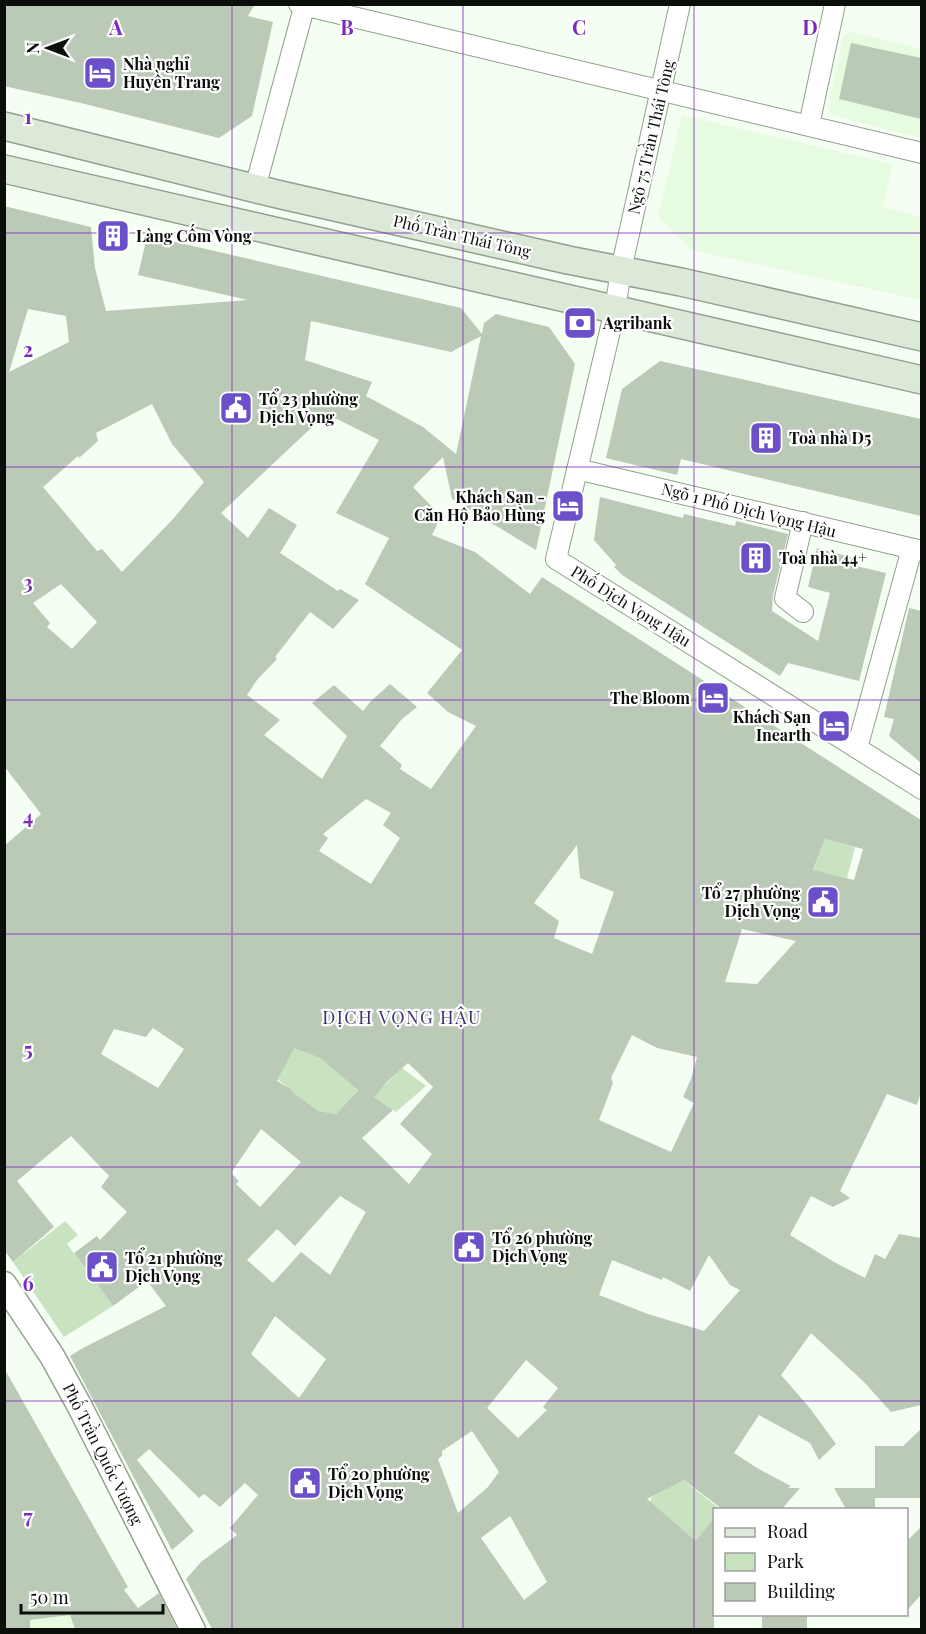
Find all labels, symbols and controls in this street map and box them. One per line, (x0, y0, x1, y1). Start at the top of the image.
text: A (108, 13, 123, 40)
text: B (340, 13, 354, 40)
text: C (572, 13, 586, 40)
text: D (802, 13, 818, 40)
north arrow (18, 18, 78, 78)
text: N (22, 42, 43, 54)
place label: Nhà nghỉ Huyền Trang (123, 53, 220, 92)
hotel icon: Nhà nghỉ Huyền Trang (82, 55, 118, 91)
street label: Ngõ 75 Trần Thái Tông (621, 57, 679, 216)
text: 1 (24, 102, 32, 129)
street label: Phố Trần Thái Tông (391, 208, 534, 262)
building icon: Làng Cốm Vòng (95, 218, 131, 254)
place label: Làng Cốm Vòng (136, 223, 252, 246)
bank icon: Agribank (562, 305, 598, 341)
place label: Agribank (602, 312, 673, 333)
text: 2 (23, 335, 33, 362)
place label: Tổ 23 phường Dịch Vọng (259, 388, 358, 427)
public building icon: Tổ 23 phường Dịch Vọng (218, 390, 254, 426)
building icon: Toà nhà D5 (748, 420, 784, 456)
place label: Toà nhà D5 (789, 427, 871, 448)
street label: Ngõ 1 Phố Dịch Vọng Hậu (660, 476, 839, 541)
place label: Khách Sạn - Căn Hộ Bảo Hùng (414, 486, 545, 525)
hotel icon: Khách Sạn - Căn Hộ Bảo Hùng (550, 488, 586, 524)
building icon: Toà nhà 44+ (738, 540, 774, 576)
place label: Toà nhà 44+ (779, 547, 867, 568)
street label: Phố Dịch Vọng Hậu (567, 559, 696, 651)
text: 3 (23, 568, 33, 595)
hotel icon: The Bloom (695, 680, 731, 716)
place label: The Bloom (610, 687, 691, 708)
place label: Khách Sạn Inearth (733, 706, 811, 745)
hotel icon: Khách Sạn Inearth (816, 708, 852, 744)
text: 4 (23, 802, 33, 829)
place label: Tổ 27 phường Dịch Vọng (702, 882, 800, 921)
public building icon: Tổ 27 phường Dịch Vọng (805, 884, 841, 920)
district label: DỊCH VỌNG HẬU (322, 1005, 482, 1029)
text: 5 (23, 1035, 33, 1062)
place label: Tổ 26 phường Dịch Vọng (492, 1227, 593, 1266)
public building icon: Tổ 26 phường Dịch Vọng (451, 1229, 487, 1265)
place label: Tổ 21 phường Dịch Vọng (125, 1247, 223, 1286)
public building icon: Tổ 21 phường Dịch Vọng (84, 1249, 120, 1285)
text: 6 (22, 1269, 34, 1296)
street label: Phố Trần Quốc Vượng (59, 1378, 150, 1529)
place label: Tổ 20 phường Dịch Vọng (328, 1463, 430, 1502)
public building icon: Tổ 20 phường Dịch Vọng (287, 1465, 323, 1501)
text: 7 (23, 1502, 33, 1529)
legend (713, 1508, 908, 1616)
text: Road (767, 1519, 808, 1543)
text: Park (767, 1549, 804, 1573)
scale bar (21, 1577, 164, 1615)
text: Building (767, 1579, 835, 1603)
text: 50 m (30, 1585, 69, 1609)

